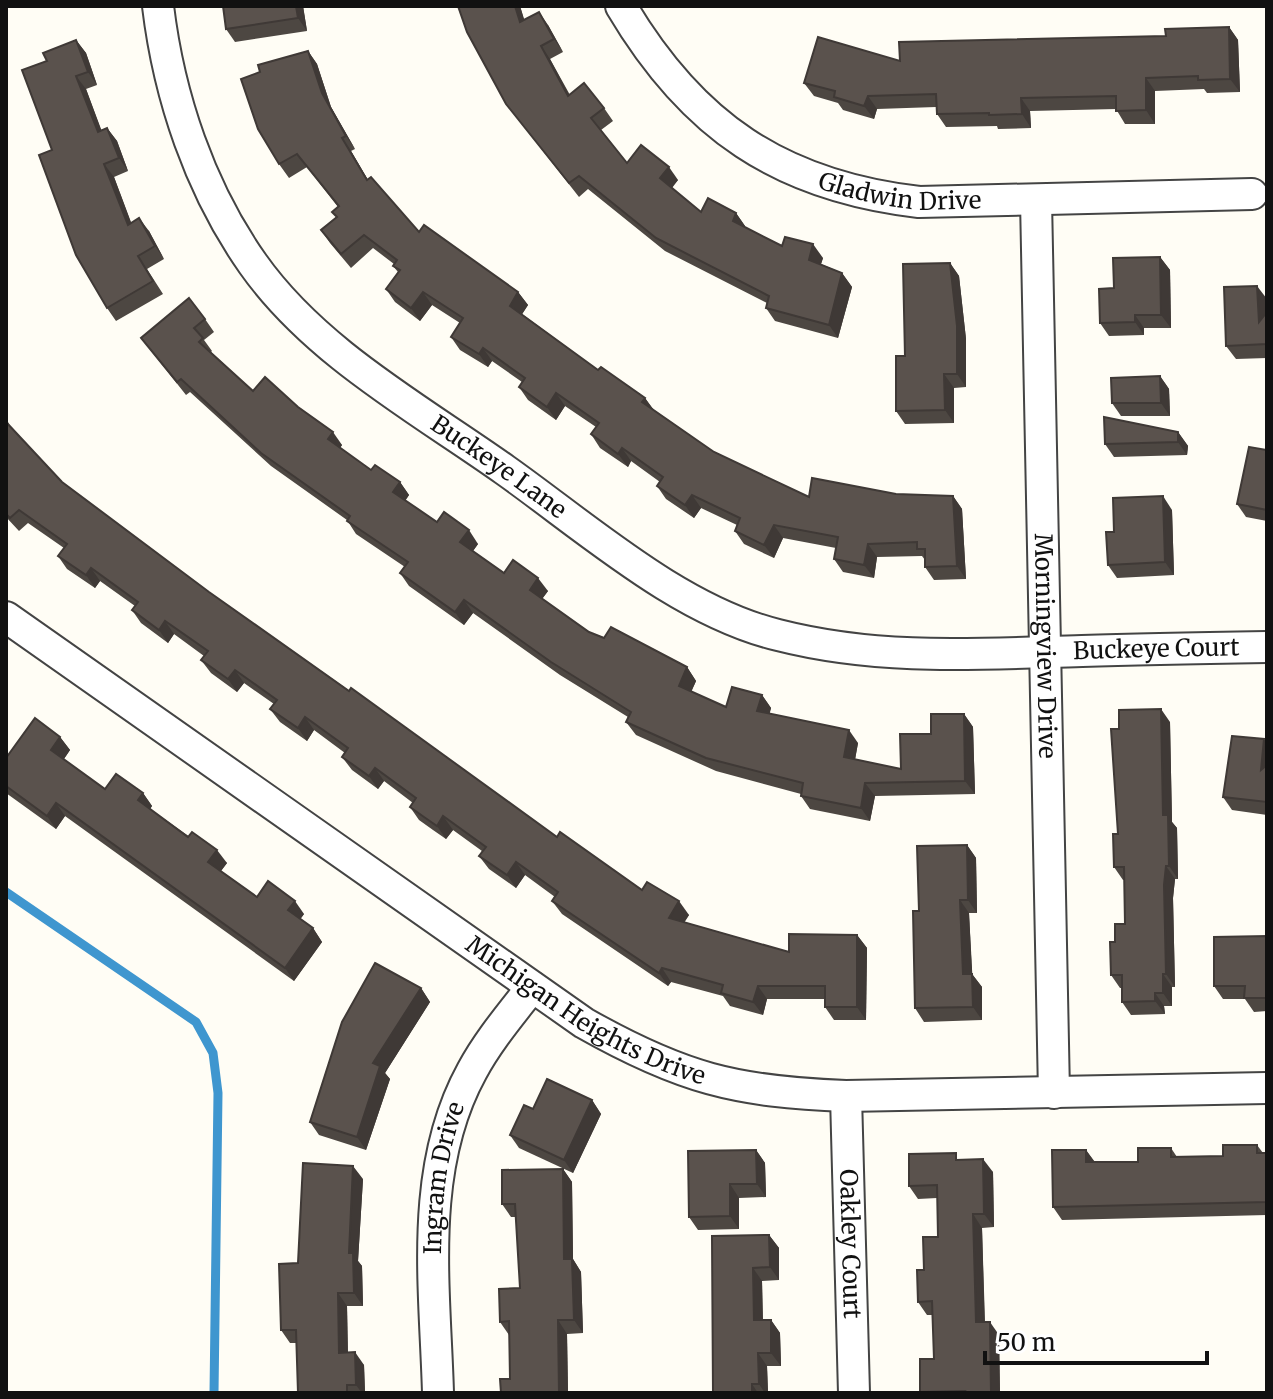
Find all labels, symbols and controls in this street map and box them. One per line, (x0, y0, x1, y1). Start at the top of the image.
street label: Gladwin Drive (815, 165, 982, 217)
street label: Buckeye Lane (425, 408, 573, 525)
street label: Morningview Drive (1028, 533, 1063, 759)
street label: Buckeye Court (1073, 631, 1240, 666)
street label: Michigan Heights Drive (460, 929, 709, 1091)
street label: Ingram Drive (417, 1097, 471, 1254)
street label: Oakley Court (833, 1169, 868, 1320)
scale bar (985, 1315, 1207, 1365)
text: 50 m (997, 1327, 1056, 1358)

